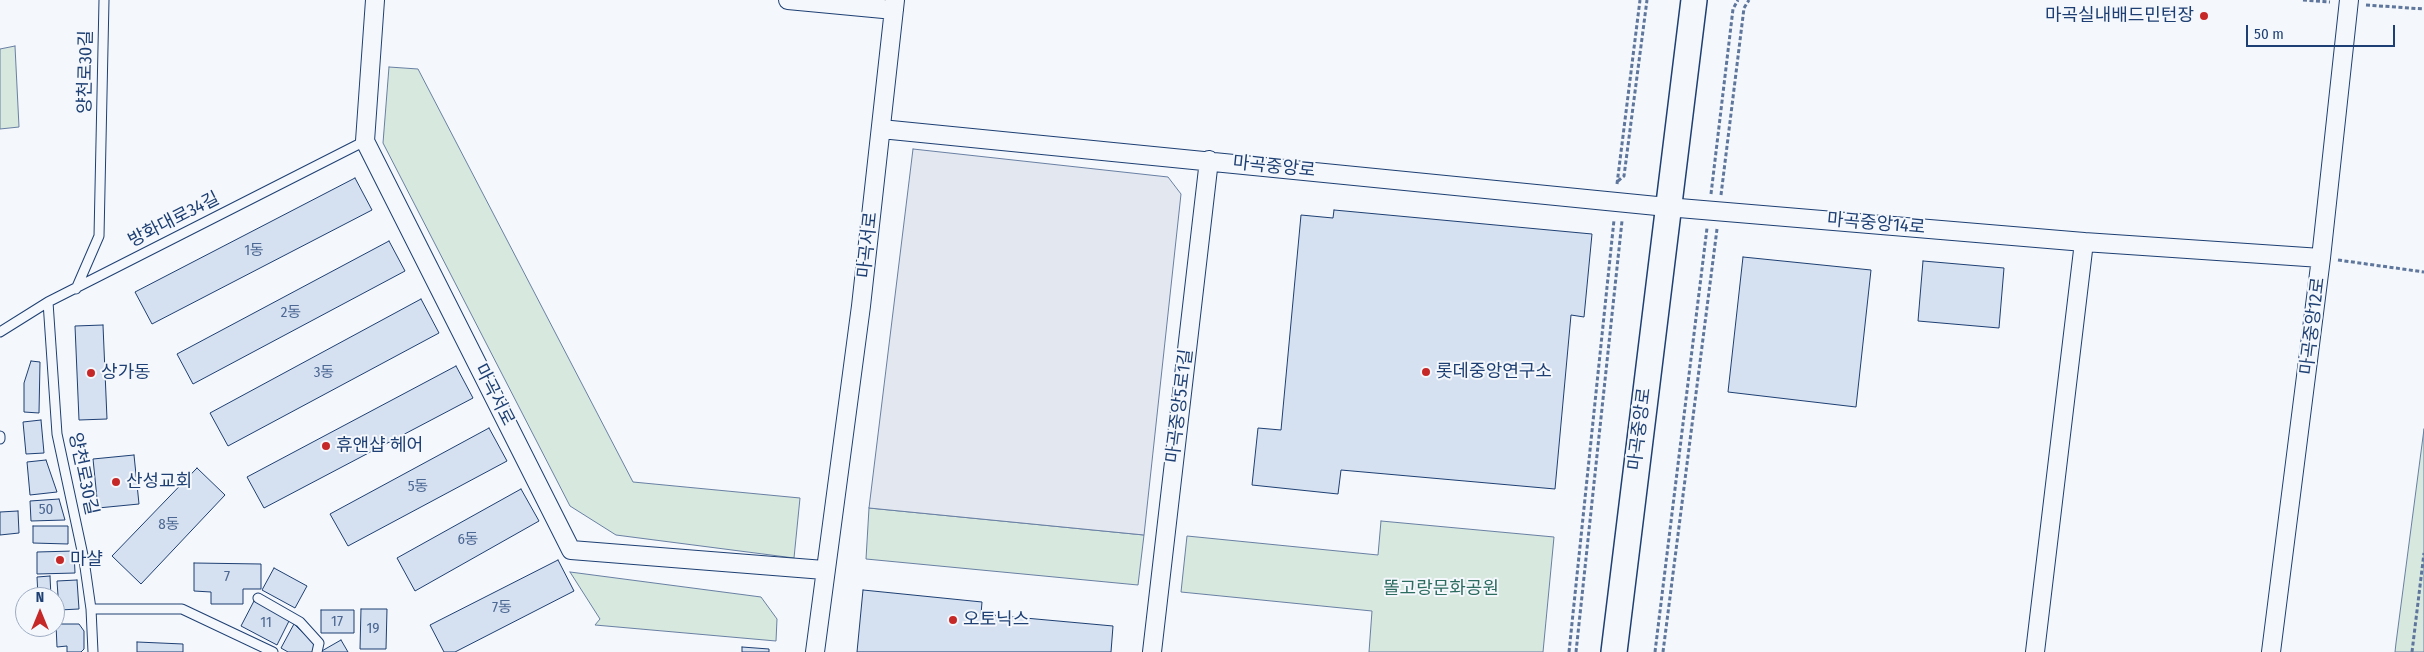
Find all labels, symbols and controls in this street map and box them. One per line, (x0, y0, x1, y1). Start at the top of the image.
place label: 마곡실내배드민턴장 (2045, 5, 2194, 27)
marker: 마곡실내배드민턴장 (2198, 10, 2210, 22)
scale bar (2249, 15, 2398, 47)
text: 50 m (2254, 25, 2284, 43)
street label: 양천로30길 (74, 30, 98, 114)
street label: 마곡중앙로 (1232, 152, 1316, 182)
street label: 방화대로34길 (125, 188, 223, 252)
street label: 마곡중앙14로 (1826, 209, 1926, 239)
street label: 마곡서로 (854, 211, 882, 279)
house number: 1동 (244, 242, 264, 260)
street label: 마곡중앙12로 (2296, 276, 2330, 376)
house number: 2동 (281, 304, 301, 322)
street label: 마곡중앙5로1길 (1162, 348, 1198, 464)
street label: 마곡서로 (469, 361, 519, 429)
place label: 롯데중앙연구소 (1436, 361, 1552, 383)
place label: 상가동 (101, 362, 151, 384)
house number: 3동 (314, 364, 334, 382)
marker: 롯데중앙연구소 (1420, 366, 1432, 378)
marker: 상가동 (85, 367, 97, 379)
street label: 마곡중앙로 (1624, 387, 1656, 471)
street label: 양천로30길 (64, 431, 102, 517)
place label: 휴앤샵 헤어 (336, 435, 423, 457)
marker: 휴앤샵 헤어 (320, 440, 332, 452)
place label: 산성교회 (126, 471, 192, 493)
marker: 산성교회 (110, 476, 122, 488)
house number: 5동 (408, 478, 428, 496)
house number: 50 (39, 501, 53, 519)
house number: 8동 (158, 516, 180, 534)
house number: 6동 (457, 531, 479, 549)
place label: 마샬 (70, 549, 103, 571)
marker: 마샬 (54, 554, 66, 566)
house number: 7 (224, 568, 230, 586)
park label: 똘고랑문화공원 (1383, 578, 1499, 600)
north arrow (15, 587, 65, 637)
text: N (36, 589, 44, 606)
house number: 7동 (492, 599, 512, 617)
place label: 오토닉스 (963, 609, 1029, 631)
house number: 17 (331, 613, 343, 631)
house number: 11 (260, 614, 272, 632)
marker: 오토닉스 (947, 614, 959, 626)
house number: 19 (366, 620, 380, 638)

